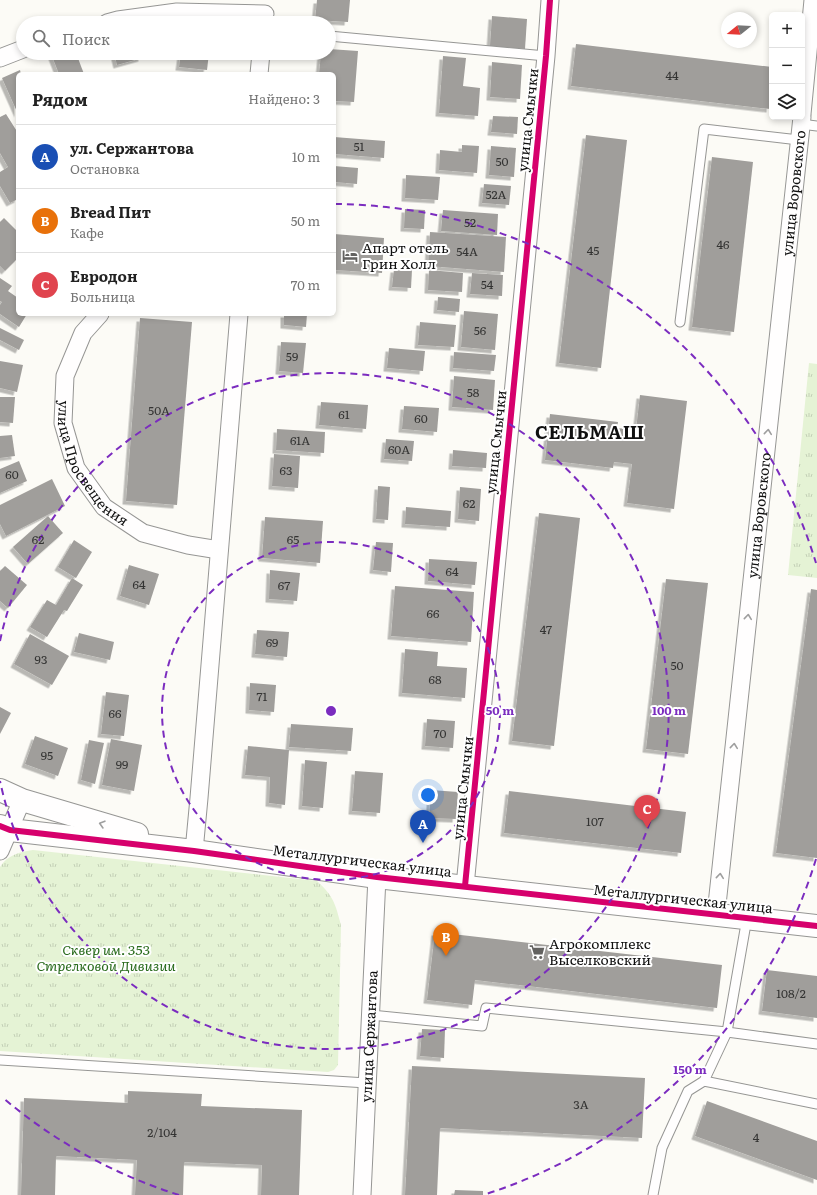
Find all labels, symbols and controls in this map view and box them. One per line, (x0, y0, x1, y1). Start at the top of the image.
north arrow (721, 12, 757, 48)
map controls (769, 12, 805, 120)
button: + (769, 12, 805, 48)
search box (16, 16, 336, 60)
icon: search (30, 27, 52, 49)
text: Поиск (62, 27, 110, 50)
button: − (769, 48, 805, 84)
house number: 44 (665, 66, 679, 84)
street label: улица Смычки (512, 67, 542, 173)
button: layers (769, 84, 805, 120)
text: Рядом (32, 86, 88, 111)
text: Найдено: 3 (248, 89, 320, 108)
street label: улица Воровского (776, 129, 810, 257)
text: ул. Сержантова (70, 136, 194, 159)
house number: 51 (354, 137, 365, 155)
text: A (40, 147, 50, 166)
text: 10 m (292, 147, 320, 166)
house number: 50 (495, 152, 509, 170)
text: Остановка (70, 159, 140, 178)
house number: 52А (486, 185, 507, 203)
text: Bread Пит (70, 200, 151, 223)
text: B (41, 211, 49, 230)
text: 50 m (291, 211, 320, 230)
house number: 52 (464, 213, 476, 231)
text: Кафе (70, 223, 104, 242)
house number: 46 (716, 235, 730, 253)
place label: Апарт отель Грин Холл (362, 237, 449, 273)
house number: 45 (587, 241, 599, 259)
house number: 54А (456, 242, 478, 260)
hotel icon: Апарт отель Грин Холл (341, 247, 359, 265)
text: Евродон (70, 264, 138, 287)
text: C (40, 275, 50, 294)
text: 70 m (291, 275, 320, 294)
house number: 54 (481, 275, 494, 293)
text: Больница (70, 287, 135, 306)
house number: 56 (474, 321, 487, 339)
house number: 59 (286, 347, 298, 365)
house number: 58 (467, 383, 480, 401)
street label: улица Смычки (480, 389, 510, 495)
street label: улица Просвещения (54, 400, 133, 530)
house number: 50А (148, 401, 170, 419)
house number: 61 (338, 405, 350, 423)
house number: 60 (414, 409, 428, 427)
district label: СЕЛЬМАШ (535, 418, 645, 445)
one-way arrow (763, 429, 772, 435)
house number: 61А (290, 431, 310, 449)
house number: 60А (388, 440, 410, 458)
street label: улица Воровского (741, 451, 775, 579)
house number: 63 (280, 461, 292, 479)
house number: 60 (5, 465, 19, 483)
house number: 62 (463, 494, 475, 512)
house number: 62 (32, 530, 44, 548)
house number: 65 (287, 530, 299, 548)
house number: 64 (445, 562, 459, 580)
house number: 64 (132, 575, 146, 593)
house number: 67 (278, 576, 290, 594)
house number: 66 (427, 604, 440, 622)
one-way arrow (743, 614, 752, 620)
house number: 47 (540, 620, 552, 638)
house number: 69 (266, 633, 278, 651)
house number: 93 (35, 650, 47, 668)
house number: 50 (670, 656, 684, 674)
house number: 68 (428, 670, 442, 688)
house number: 71 (257, 687, 268, 705)
text: 50 m (486, 701, 514, 719)
text: 100 m (652, 701, 686, 719)
house number: 66 (109, 704, 122, 722)
centre of rings (324, 704, 338, 718)
house number: 70 (433, 724, 447, 742)
street label: улица Смычки (447, 735, 477, 841)
one-way arrow (729, 743, 738, 749)
house number: 95 (41, 746, 53, 764)
house number: 99 (116, 755, 128, 773)
your location (418, 785, 438, 805)
pin: C (634, 795, 660, 828)
pin: A (410, 810, 436, 843)
house number: 107 (586, 812, 604, 830)
one-way arrow (99, 820, 106, 829)
street label: Металлургическая улица (271, 839, 453, 881)
one-way arrow (715, 872, 724, 879)
street label: Металлургическая улица (592, 879, 774, 917)
pin: B (433, 923, 459, 956)
place label: Агрокомплекс Выселковский (549, 933, 651, 969)
park label: Сквер им. 353 Стрелковой Дивизии (36, 939, 176, 975)
supermarket icon: Агрокомплекс Выселковский (528, 943, 546, 961)
street label: улица Сержантова (355, 969, 382, 1103)
house number: 108/2 (776, 984, 806, 1002)
text: 150 m (673, 1060, 707, 1078)
house number: 3А (573, 1095, 589, 1113)
house number: 2/104 (147, 1123, 177, 1141)
house number: 4 (753, 1128, 760, 1146)

